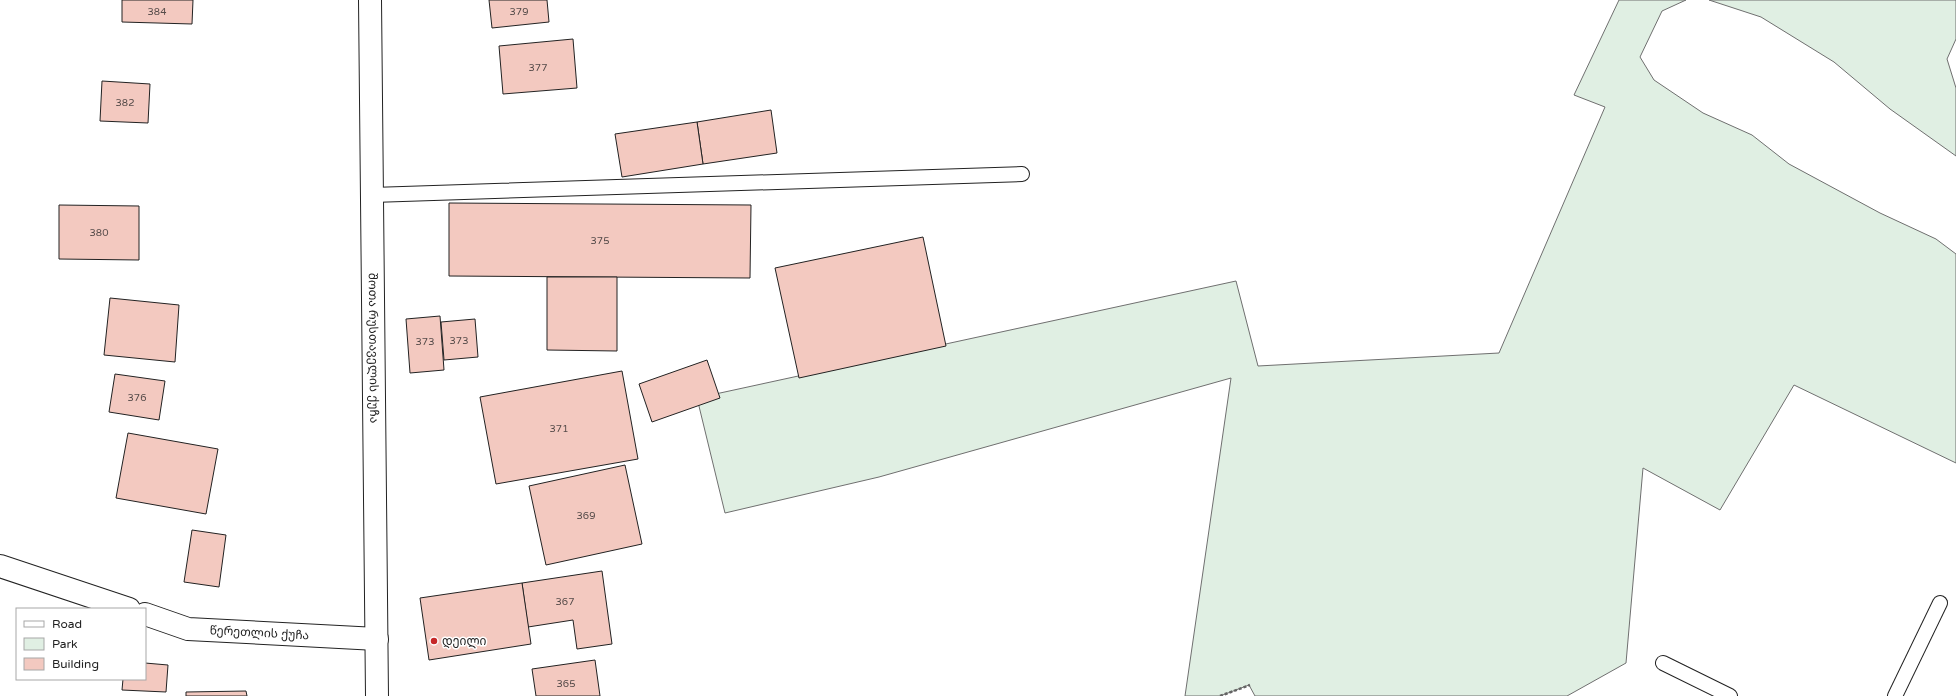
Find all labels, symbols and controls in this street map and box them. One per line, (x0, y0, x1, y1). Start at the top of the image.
house number: 384 (148, 6, 166, 18)
house number: 379 (510, 6, 528, 18)
house number: 377 (529, 62, 547, 74)
house number: 382 (116, 97, 134, 109)
house number: 380 (90, 227, 108, 239)
house number: 375 (591, 235, 609, 247)
street label: შოთა რუსთაველის ქუჩა (366, 273, 381, 423)
house number: 373 (450, 335, 468, 347)
house number: 373 (416, 336, 434, 348)
house number: 376 (128, 392, 146, 404)
house number: 371 (550, 423, 568, 435)
house number: 369 (577, 510, 595, 522)
house number: 367 (556, 596, 574, 608)
legend (16, 608, 146, 680)
text: Road (52, 617, 82, 631)
street label: წერეთლის ქუჩა (209, 623, 309, 642)
place label: დეილი (442, 634, 486, 649)
marker: დეილი (429, 636, 439, 646)
text: Park (52, 637, 78, 651)
text: Building (52, 657, 99, 671)
house number: 365 (557, 678, 575, 690)

